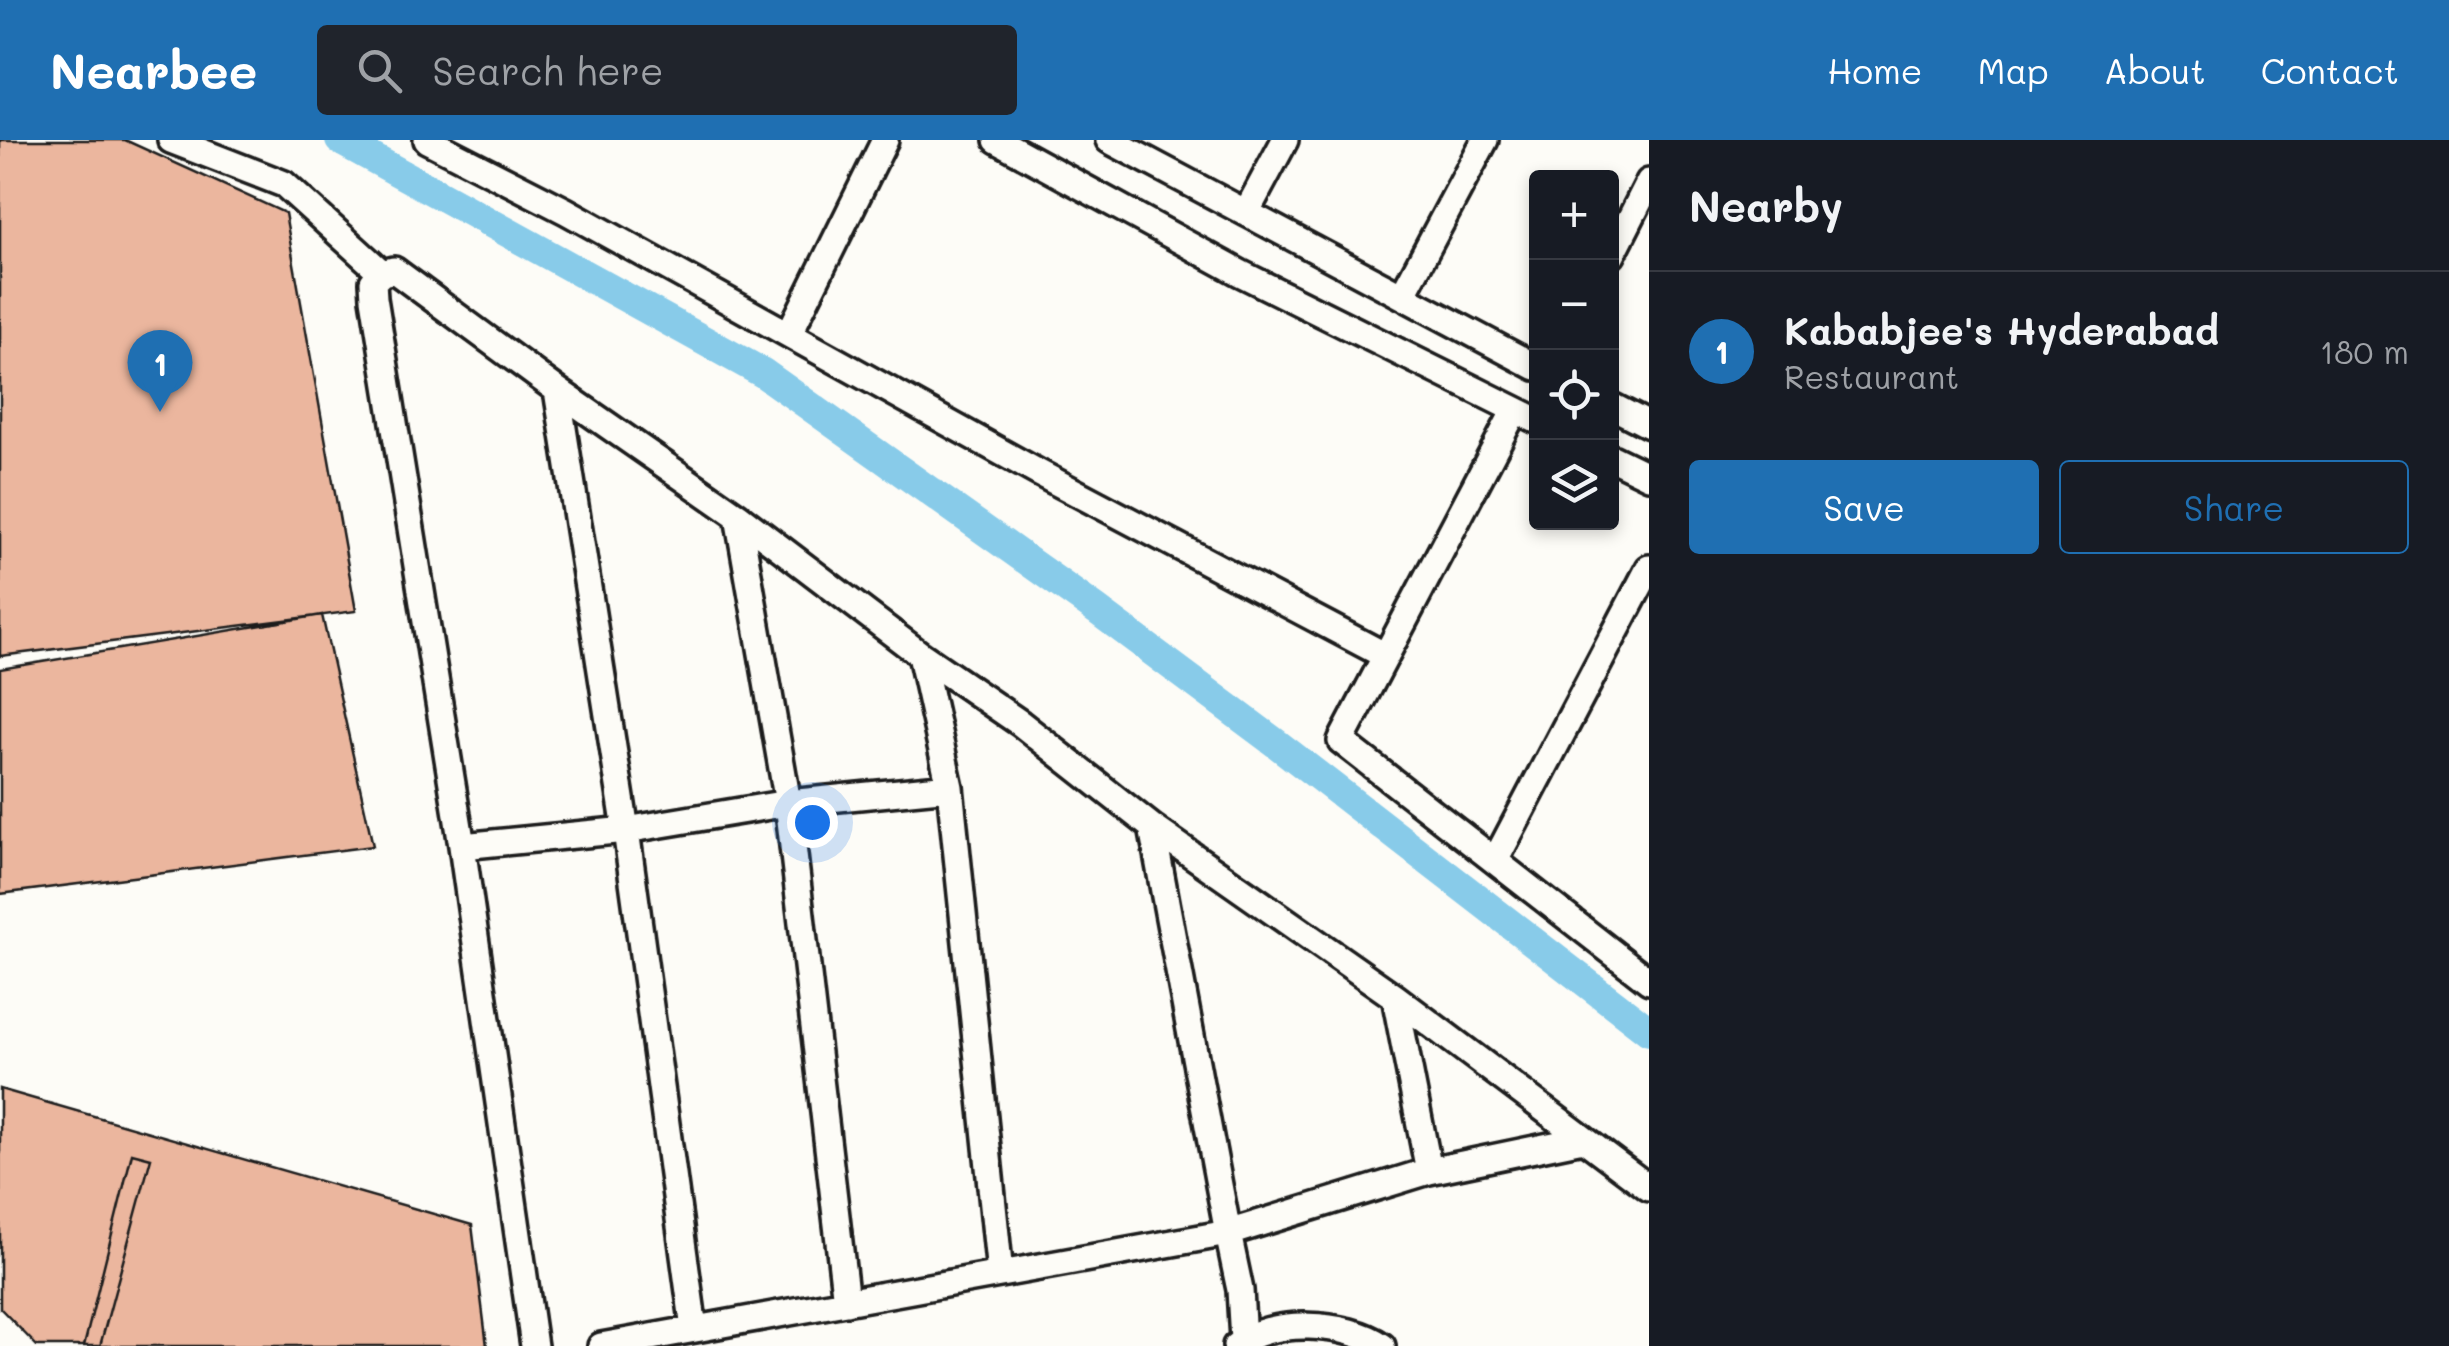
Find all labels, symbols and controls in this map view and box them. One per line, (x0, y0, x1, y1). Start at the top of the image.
search box (317, 25, 1017, 115)
text: Nearbee (50, 39, 257, 101)
icon: search (352, 43, 407, 98)
text: Search here (432, 45, 663, 95)
text: Home (1827, 47, 1923, 93)
text: Map (1978, 47, 2049, 93)
text: About (2104, 47, 2206, 93)
text: Contact (2261, 47, 2399, 93)
map controls (1529, 170, 1619, 530)
button: + (1529, 170, 1619, 260)
text: Nearby (1689, 178, 1843, 233)
button: − (1529, 260, 1619, 350)
text: Kababjee's Hyderabad (1784, 305, 2219, 355)
pin: 1 (128, 330, 192, 412)
text: 1 (1714, 330, 1729, 372)
text: 180 m (2320, 330, 2409, 372)
button: locate (1529, 350, 1619, 440)
text: Restaurant (1784, 355, 1959, 397)
button: layers (1529, 440, 1619, 530)
button: Save (1689, 460, 2039, 554)
button: Share (2059, 460, 2409, 554)
your location (787, 797, 838, 848)

